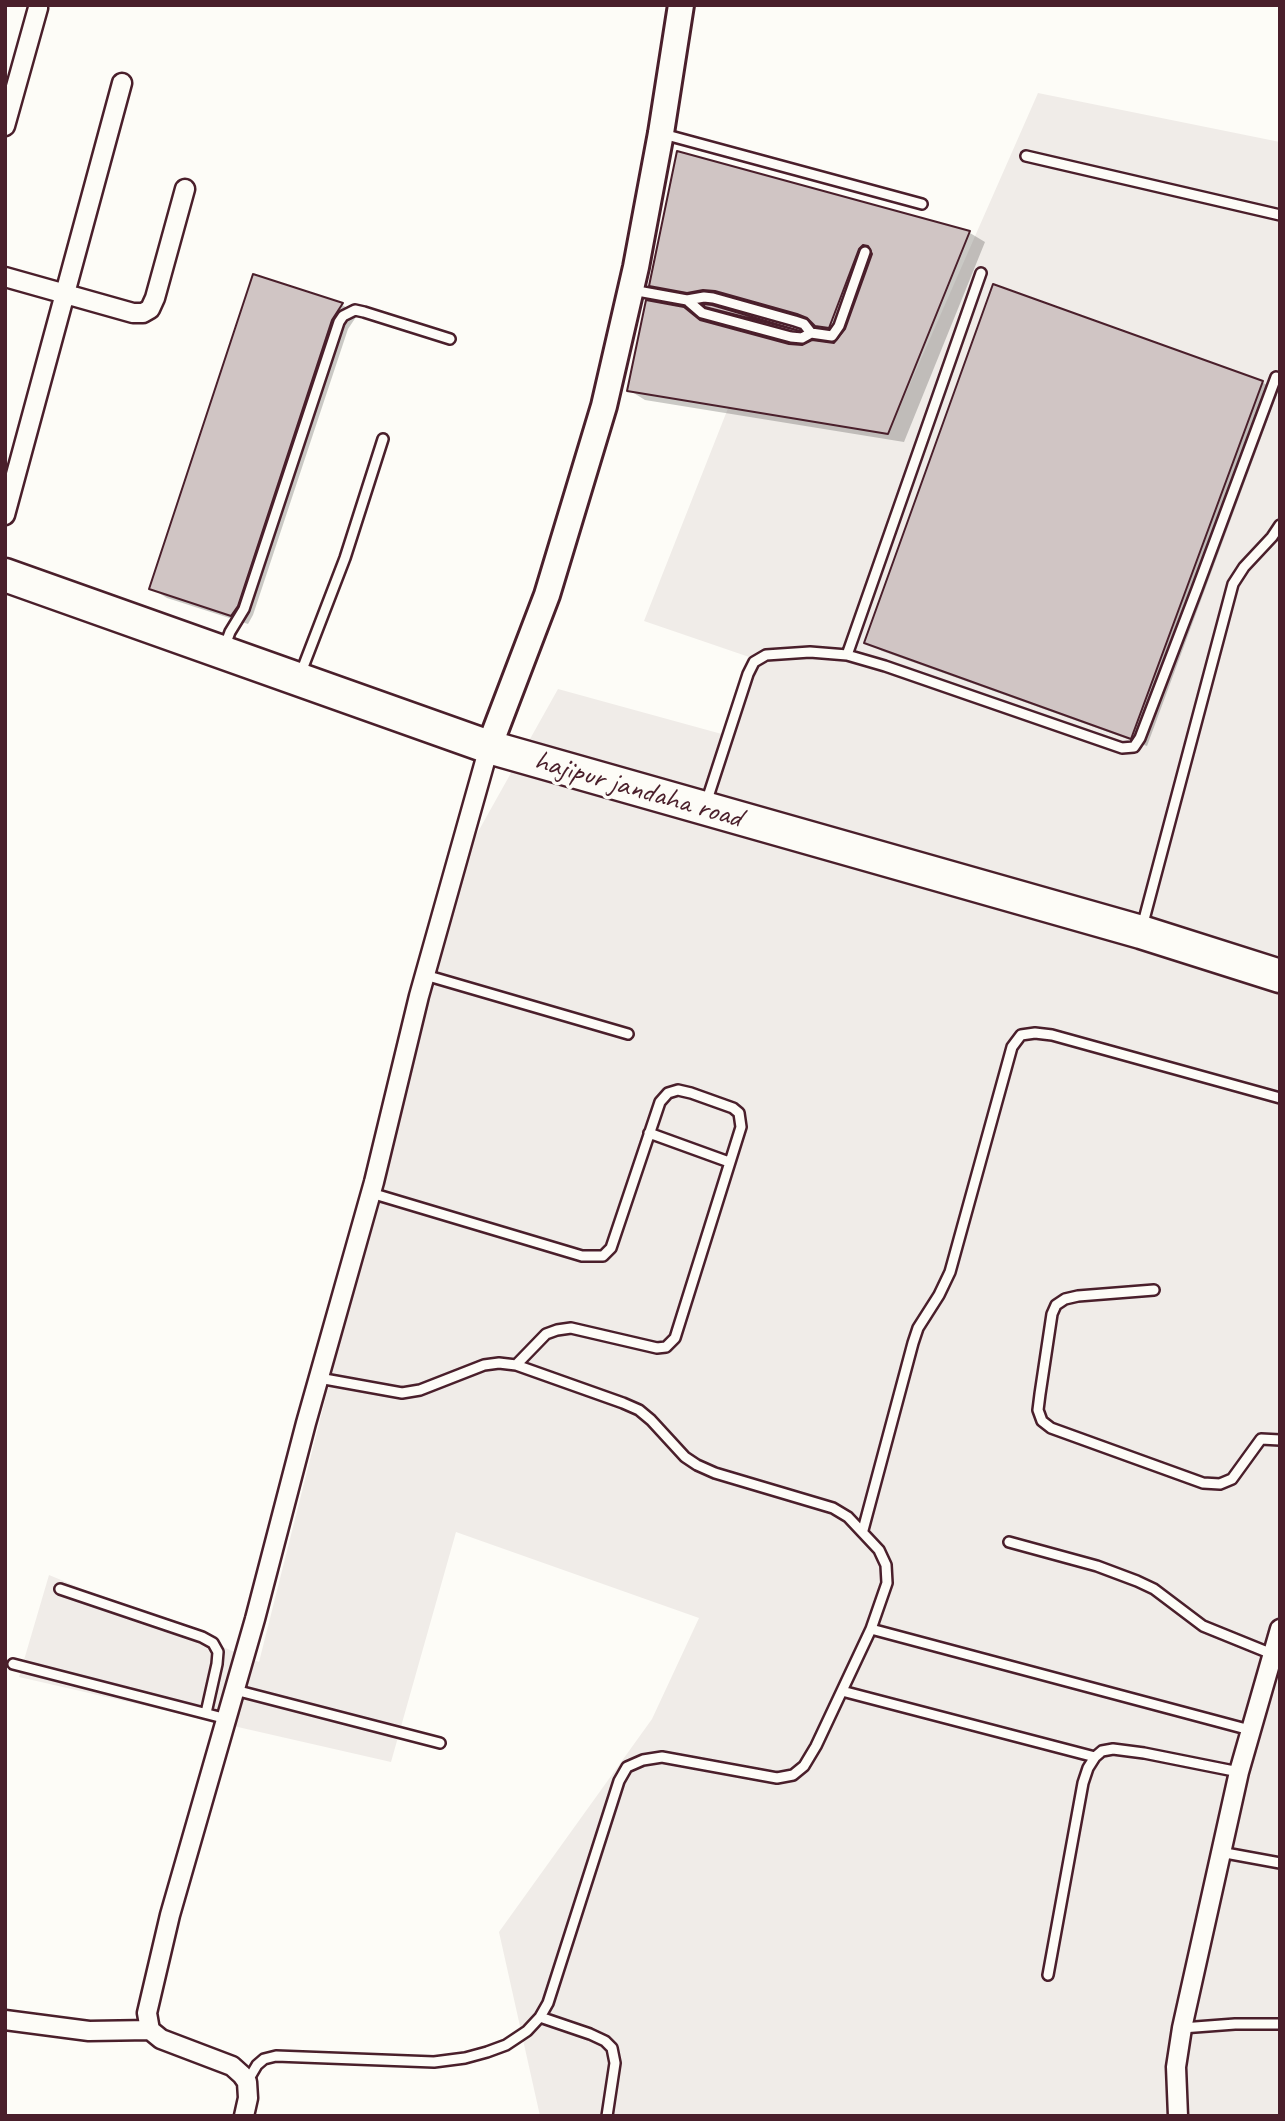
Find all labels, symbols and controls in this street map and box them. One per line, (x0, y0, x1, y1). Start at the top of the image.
street label: hajipur jandaha road (530, 743, 746, 837)

